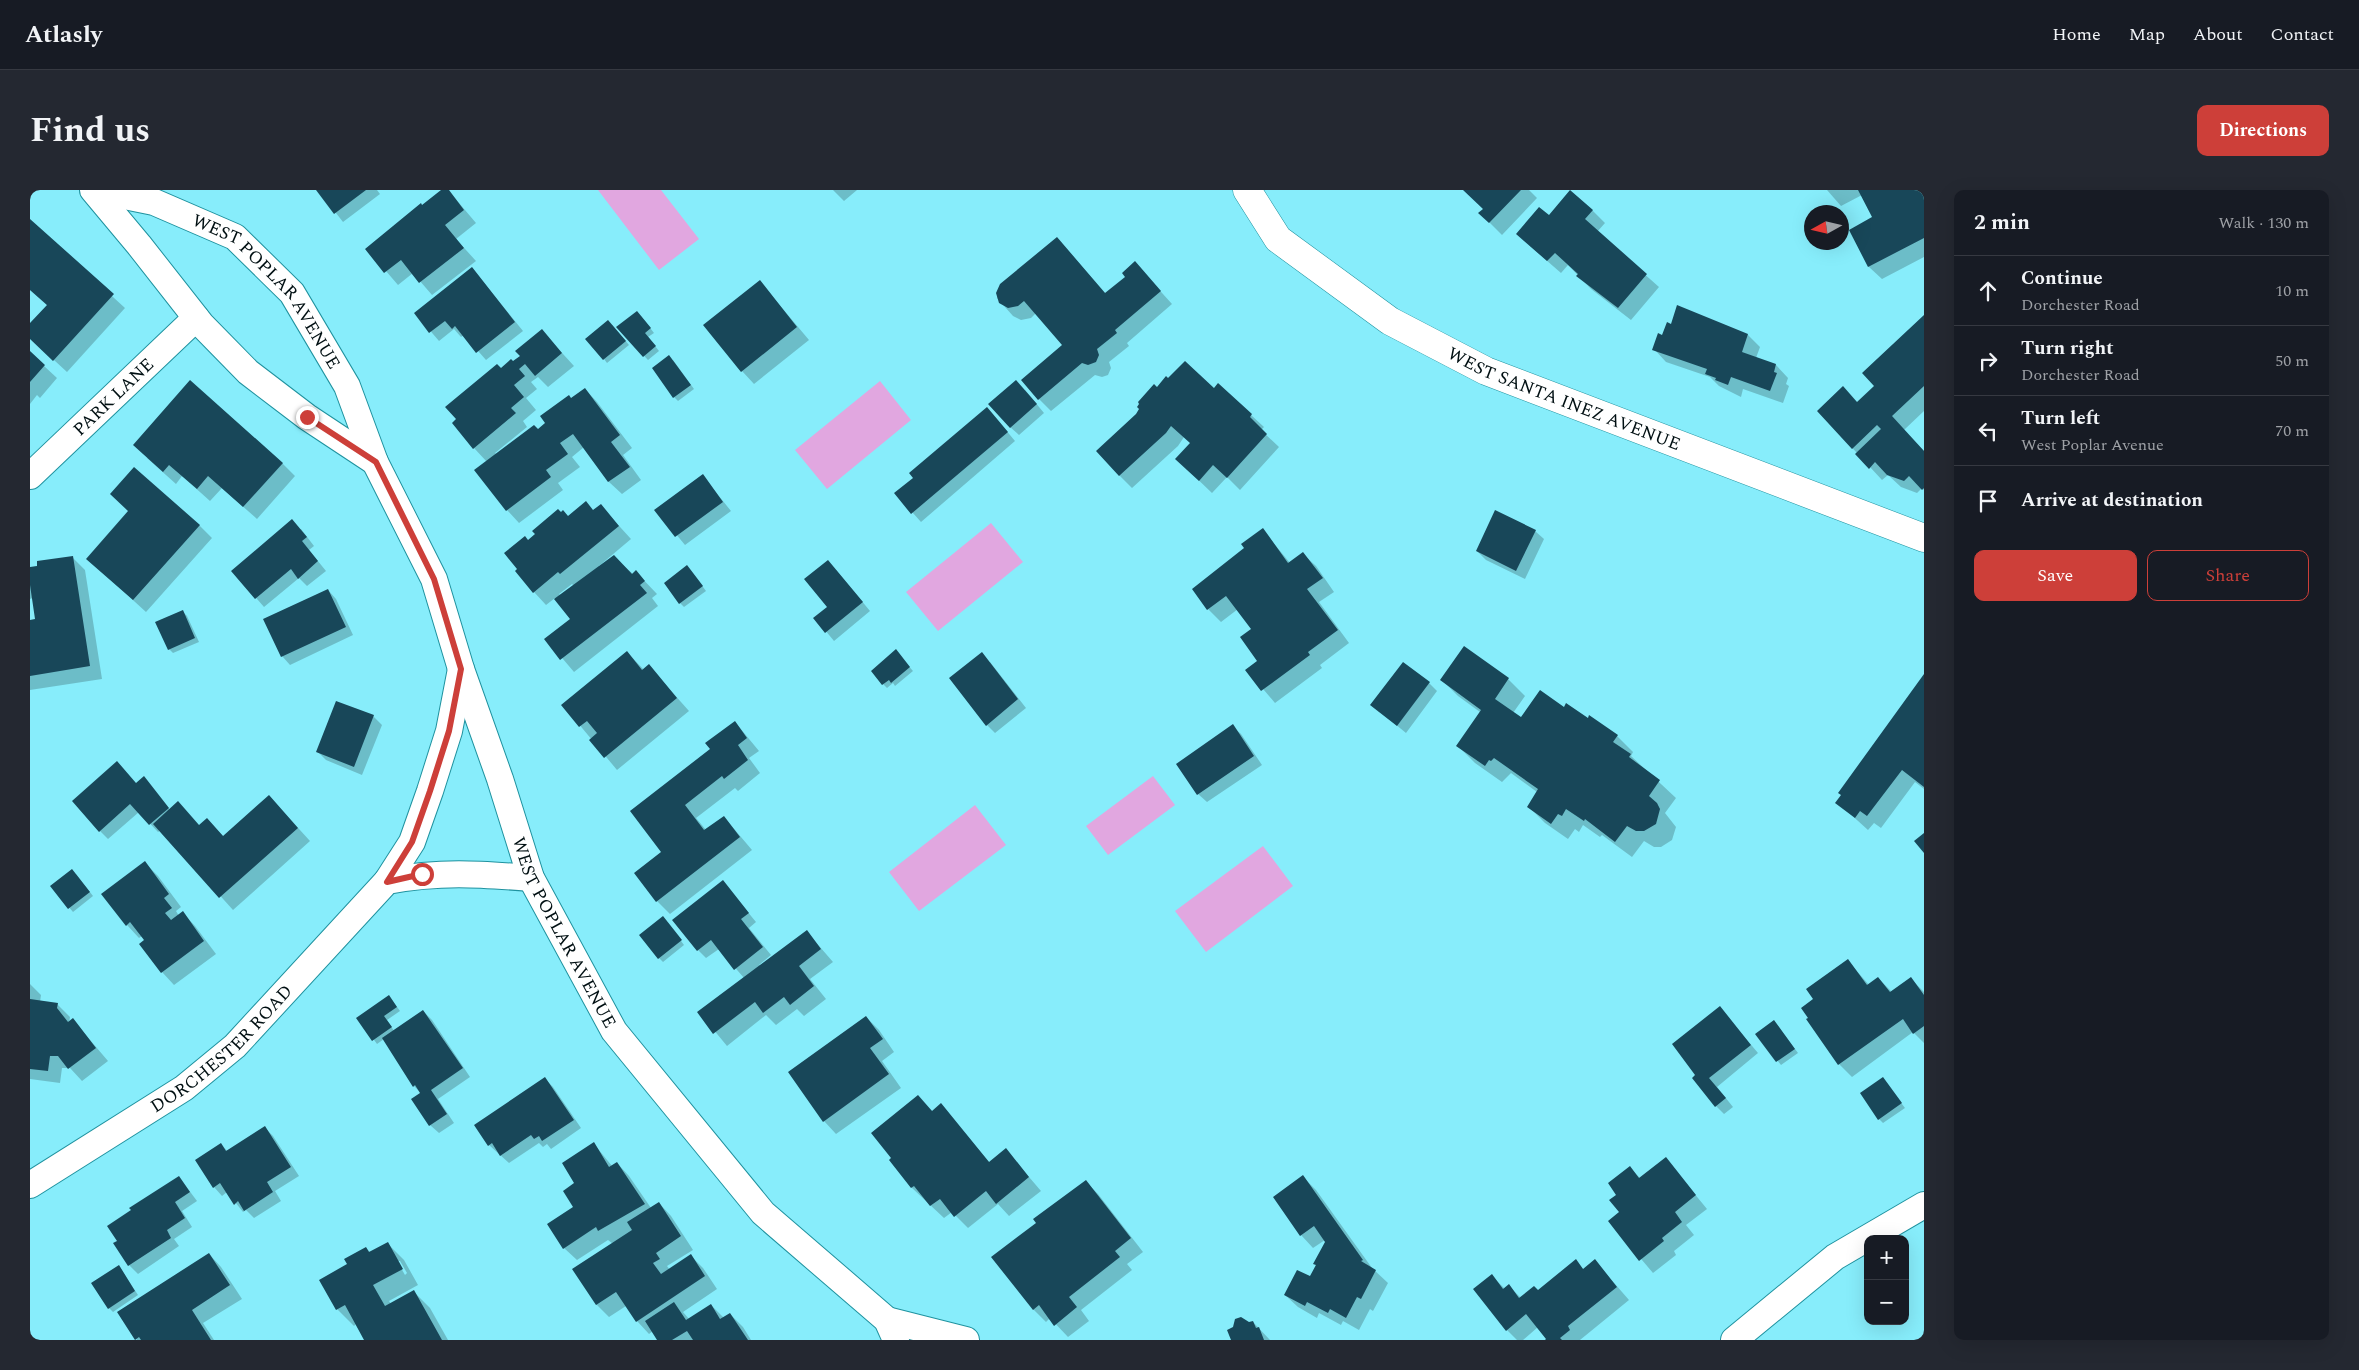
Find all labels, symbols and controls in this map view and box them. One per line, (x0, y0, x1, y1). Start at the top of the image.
text: Atlasly (25, 17, 102, 53)
text: Home (2052, 21, 2101, 48)
text: Map (2129, 21, 2165, 48)
text: About (2193, 21, 2243, 48)
text: Contact (2271, 21, 2334, 48)
text: Find us (30, 104, 150, 157)
button: Directions (2197, 105, 2329, 156)
north arrow (1804, 205, 1849, 250)
street label: WEST POPLAR AVENUE (188, 207, 348, 374)
text: 2 min (1974, 207, 2030, 239)
text: Walk · 130 m (2218, 211, 2309, 235)
text: Continue (2021, 264, 2103, 293)
icon: ahead (1974, 277, 2002, 305)
text: 10 m (2275, 279, 2309, 303)
text: Dorchester Road (2021, 293, 2140, 317)
text: Turn right (2021, 334, 2114, 363)
street label: WEST SANTA INEZ AVENUE (1443, 340, 1685, 458)
icon: right (1974, 347, 2002, 375)
text: 50 m (2275, 349, 2309, 373)
street label: PARK LANE (67, 351, 160, 442)
text: Dorchester Road (2021, 363, 2140, 387)
text: Turn left (2021, 404, 2100, 433)
route end (296, 406, 319, 429)
icon: left (1974, 417, 2002, 445)
text: 70 m (2275, 419, 2309, 443)
text: West Poplar Avenue (2021, 433, 2164, 457)
text: Arrive at destination (2021, 486, 2203, 515)
icon: arrive (1974, 487, 2002, 515)
button: Save (1974, 550, 2137, 601)
button: Share (2147, 550, 2309, 601)
street label: WEST POPLAR AVENUE (505, 833, 623, 1033)
route start (411, 863, 434, 886)
street label: DORCHESTER ROAD (145, 978, 299, 1119)
map controls (1864, 1235, 1909, 1325)
button: + (1864, 1235, 1909, 1280)
button: − (1864, 1280, 1909, 1325)

